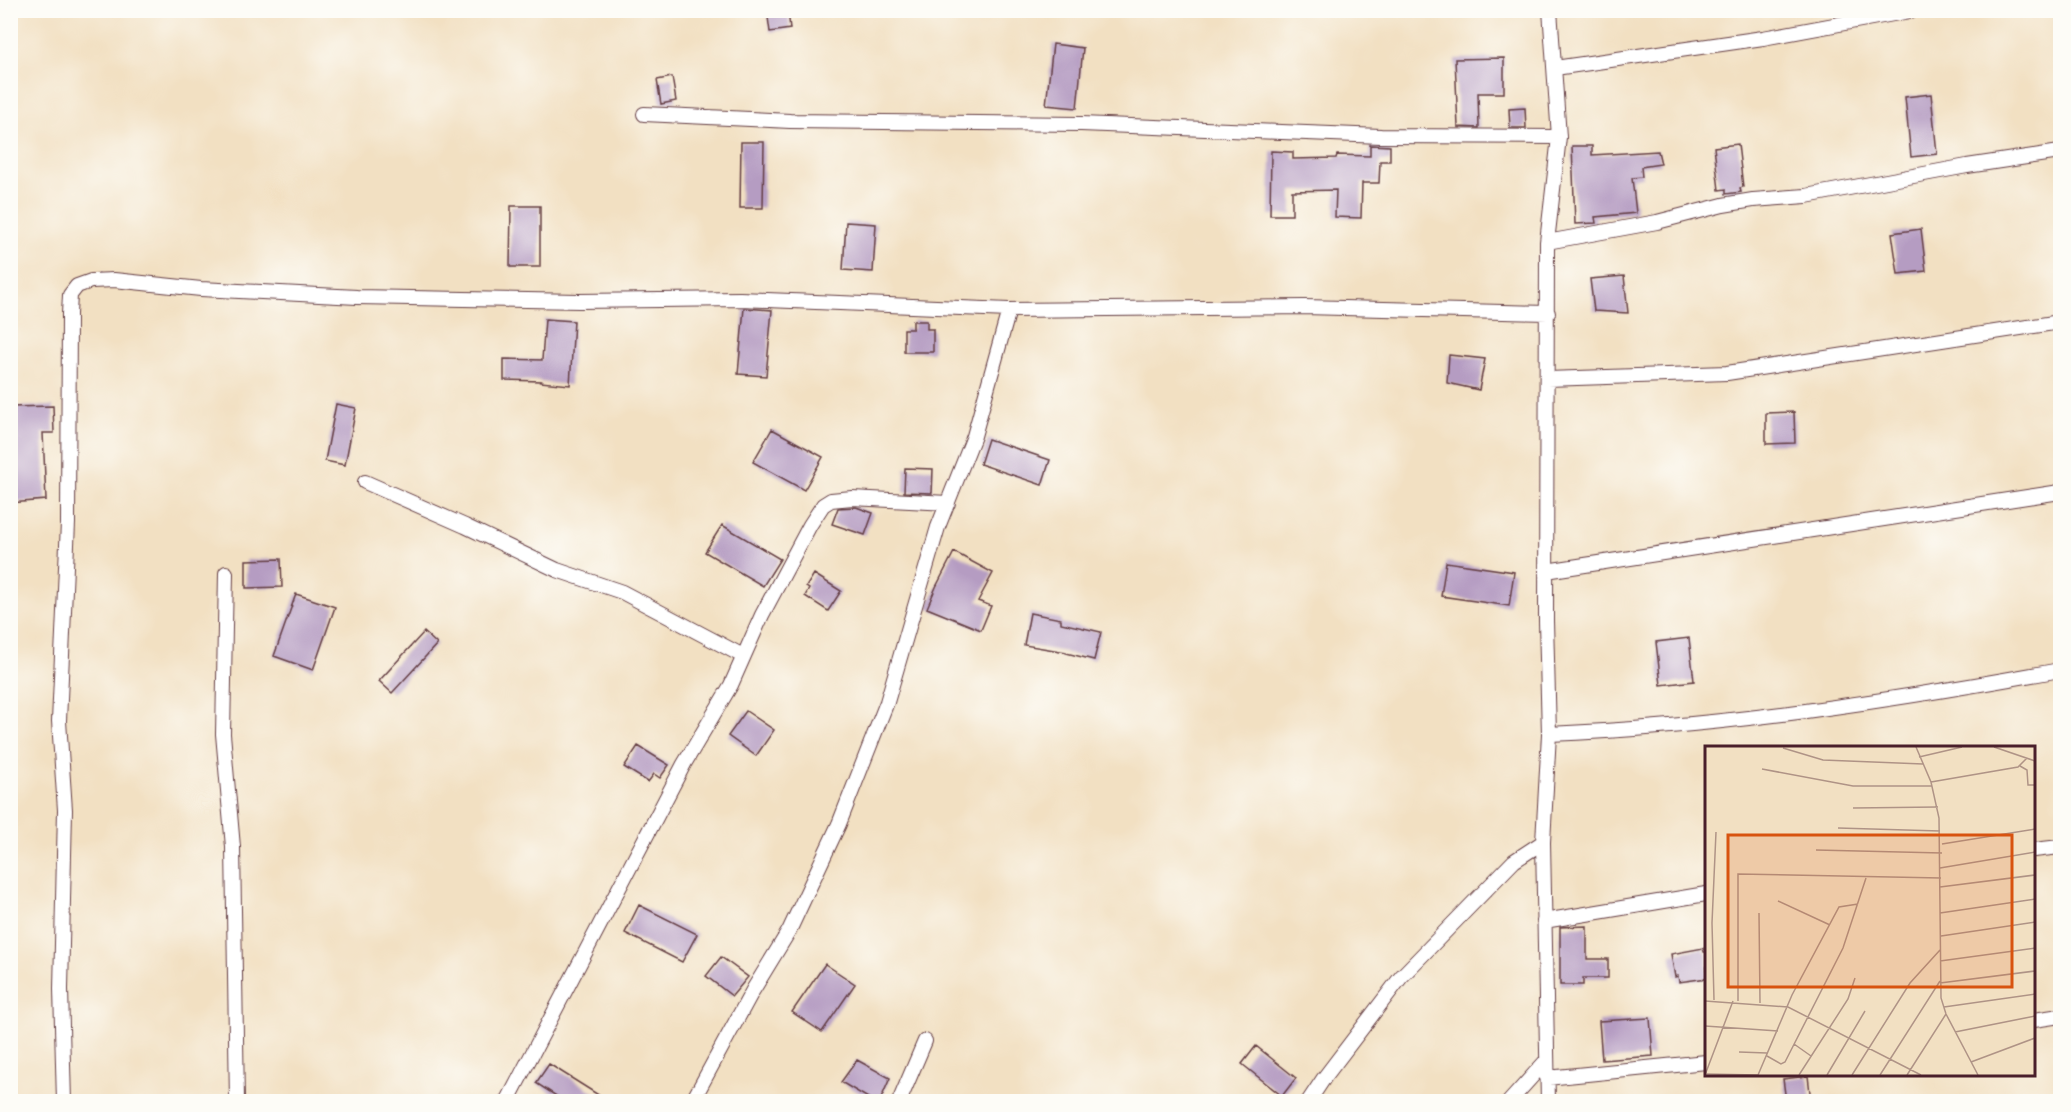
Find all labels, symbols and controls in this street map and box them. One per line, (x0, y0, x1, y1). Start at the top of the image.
inset map (1705, 746, 2035, 1076)

